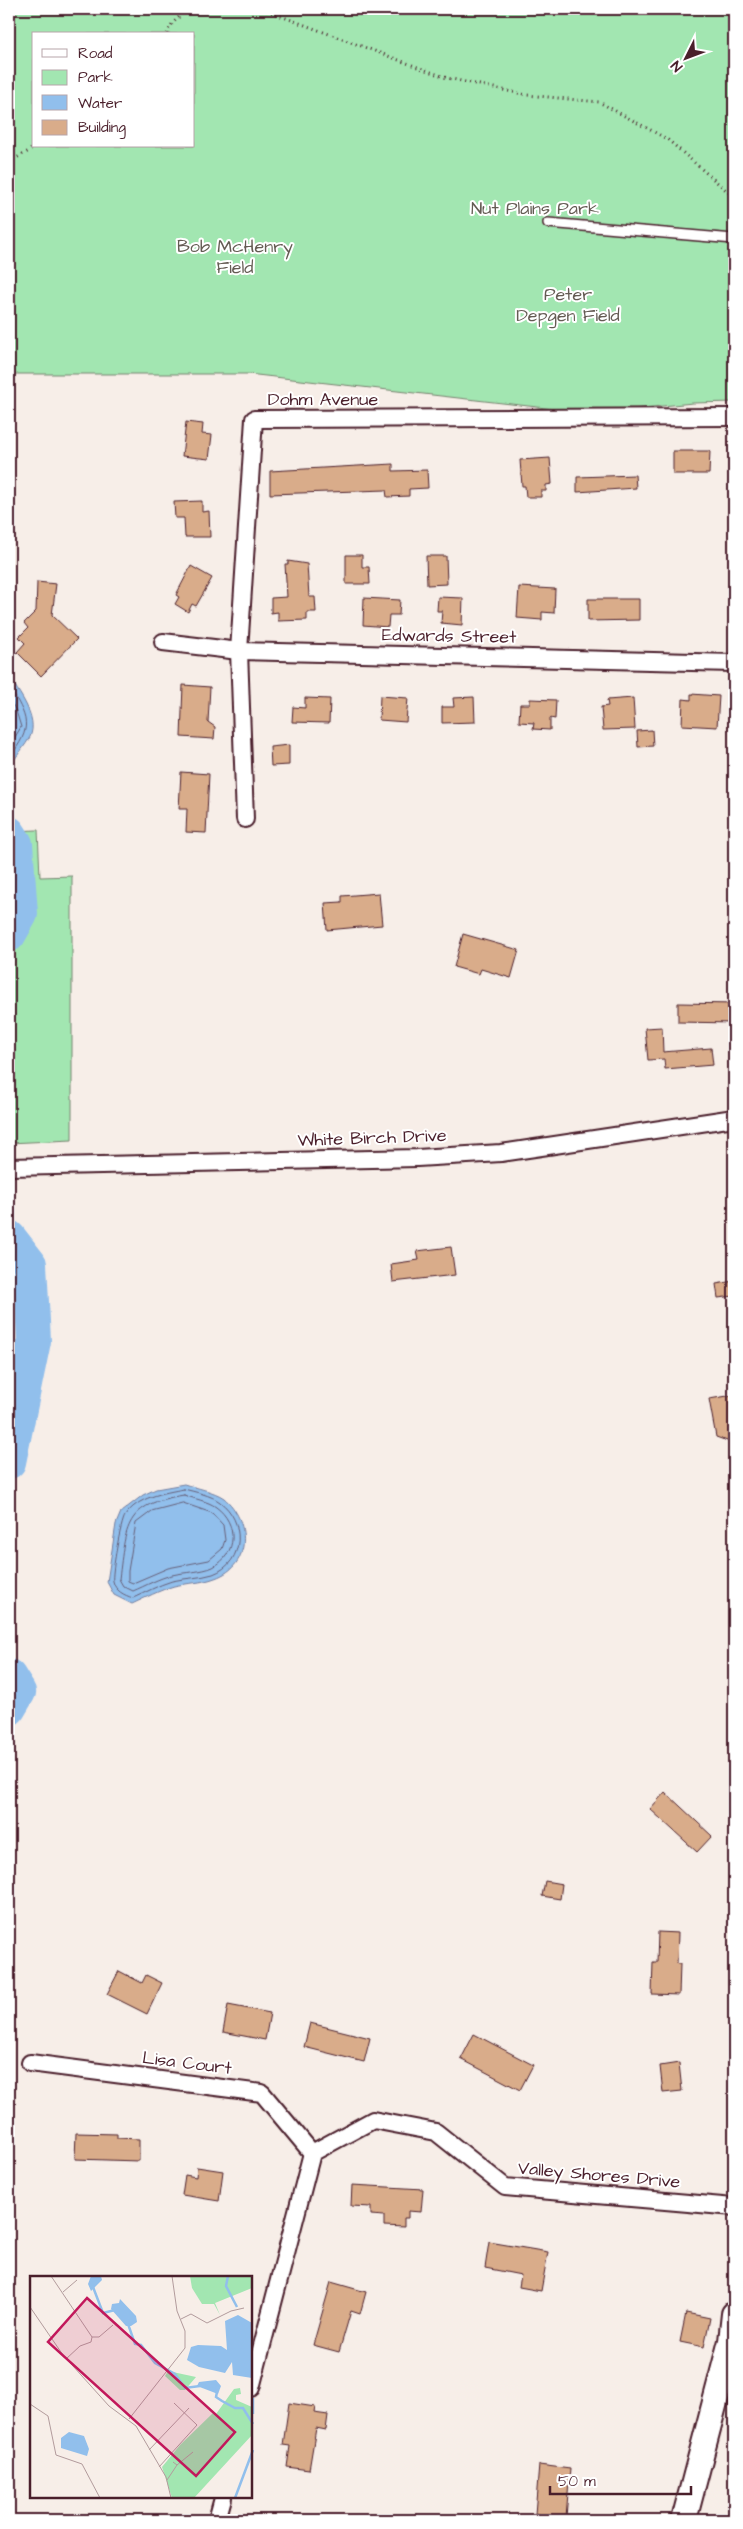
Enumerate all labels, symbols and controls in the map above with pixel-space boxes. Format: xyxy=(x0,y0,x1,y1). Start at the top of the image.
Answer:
legend xyxy=(32,32,195,148)
north arrow xyxy=(660,32,710,82)
text: Road xyxy=(78,43,113,64)
text: N xyxy=(667,56,687,76)
text: Park xyxy=(78,67,113,88)
text: Water xyxy=(78,93,122,114)
text: Building xyxy=(78,117,126,139)
park label: Nut Plains Park xyxy=(471,196,599,221)
park label: Bob McHenry Field xyxy=(177,234,293,280)
park label: Peter Depgen Field xyxy=(516,282,620,329)
street label: Dohm Avenue xyxy=(268,387,378,412)
street label: Edwards Street xyxy=(382,622,517,650)
street label: White Birch Drive xyxy=(297,1123,447,1153)
street label: Lisa Court xyxy=(141,2045,234,2081)
street label: Valley Shores Drive xyxy=(517,2155,681,2196)
inset map xyxy=(30,2276,252,2499)
scale bar xyxy=(550,2464,692,2496)
text: 50 m xyxy=(558,2471,596,2492)

